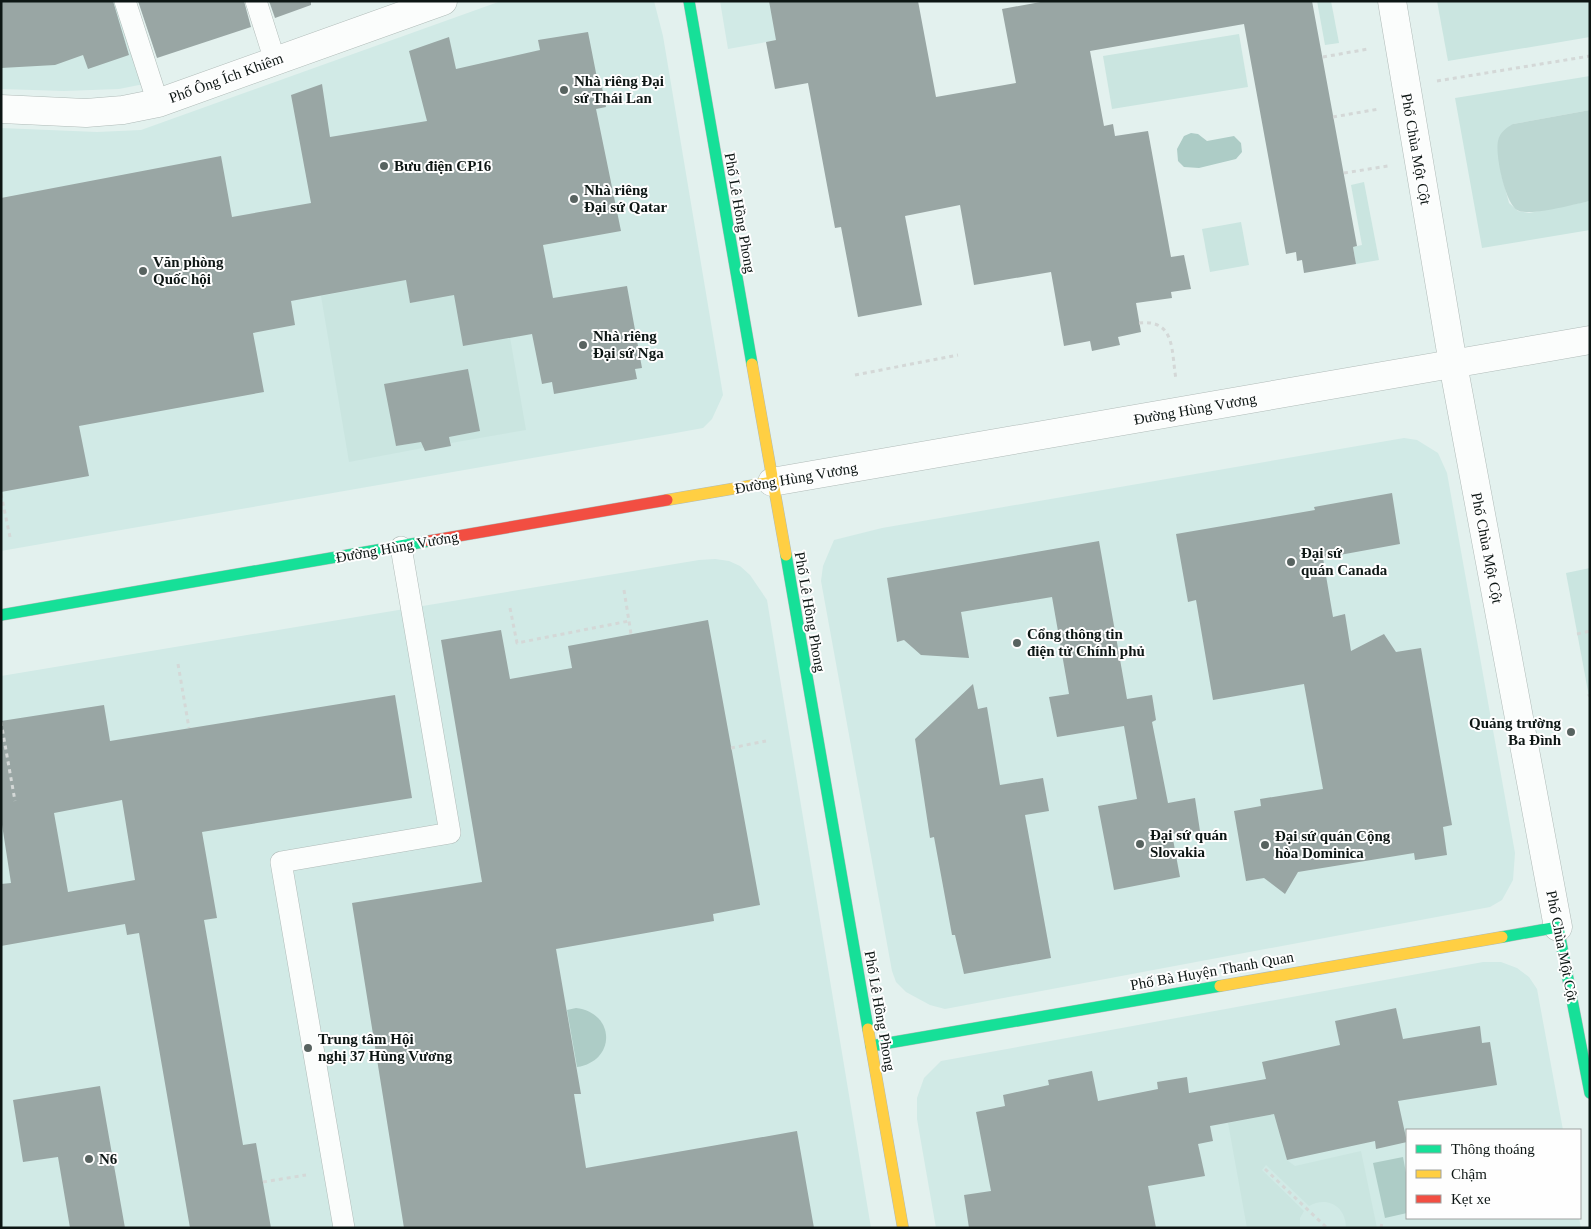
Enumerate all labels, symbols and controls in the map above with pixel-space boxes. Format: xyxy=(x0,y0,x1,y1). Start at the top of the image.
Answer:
street label: Phố Ông Ích Khiêm xyxy=(167,50,286,106)
place label: Nhà riêng Đại sứ Thái Lan xyxy=(574,73,664,106)
marker: Nhà riêng Đại sứ Thái Lan xyxy=(558,84,570,96)
street label: Phố Chùa Một Cột xyxy=(1398,92,1434,207)
street label: Phố Lê Hồng Phong xyxy=(722,151,759,275)
place label: Bưu điện CP16 xyxy=(394,158,492,174)
marker: Bưu điện CP16 xyxy=(378,160,390,172)
place label: Nhà riêng Đại sứ Qatar xyxy=(584,182,668,215)
marker: Nhà riêng Đại sứ Qatar xyxy=(568,193,580,205)
place label: Văn phòng Quốc hội xyxy=(153,254,224,287)
marker: Văn phòng Quốc hội xyxy=(137,265,149,277)
place label: Nhà riêng Đại sứ Nga xyxy=(593,328,664,361)
marker: Nhà riêng Đại sứ Nga xyxy=(577,339,589,351)
street label: Đường Hùng Vương xyxy=(1132,390,1258,428)
street label: Đường Hùng Vương xyxy=(733,459,859,497)
street label: Phố Chùa Một Cột xyxy=(1468,491,1506,606)
street label: Đường Hùng Vương xyxy=(334,528,460,566)
place label: Đại sứ quán Canada xyxy=(1301,545,1388,578)
street label: Phố Lê Hồng Phong xyxy=(792,550,829,674)
marker: Đại sứ quán Canada xyxy=(1285,556,1297,568)
place label: Cổng thông tin điện tử Chính phủ xyxy=(1027,626,1145,659)
marker: Cổng thông tin điện tử Chính phủ xyxy=(1011,637,1023,649)
place label: Quảng trường Ba Đình xyxy=(1469,715,1562,748)
marker: Quảng trường Ba Đình xyxy=(1565,726,1577,738)
place label: Đại sứ quán Slovakia xyxy=(1150,827,1228,860)
place label: Đại sứ quán Cộng hòa Dominica xyxy=(1275,828,1391,861)
marker: Đại sứ quán Slovakia xyxy=(1134,838,1146,850)
marker: Đại sứ quán Cộng hòa Dominica xyxy=(1259,839,1271,851)
street label: Phố Chùa Một Cột xyxy=(1543,889,1581,1004)
street label: Phố Lê Hồng Phong xyxy=(862,949,899,1073)
street label: Phố Bà Huyện Thanh Quan xyxy=(1129,949,1295,993)
place label: Trung tâm Hội nghị 37 Hùng Vương xyxy=(318,1031,453,1064)
marker: Trung tâm Hội nghị 37 Hùng Vương xyxy=(302,1042,314,1054)
legend xyxy=(1406,1129,1581,1219)
text: Thông thoáng xyxy=(1451,1141,1535,1157)
place label: N6 xyxy=(99,1151,118,1167)
marker: N6 xyxy=(83,1153,95,1165)
text: Chậm xyxy=(1451,1166,1487,1182)
text: Kẹt xe xyxy=(1451,1191,1491,1207)

